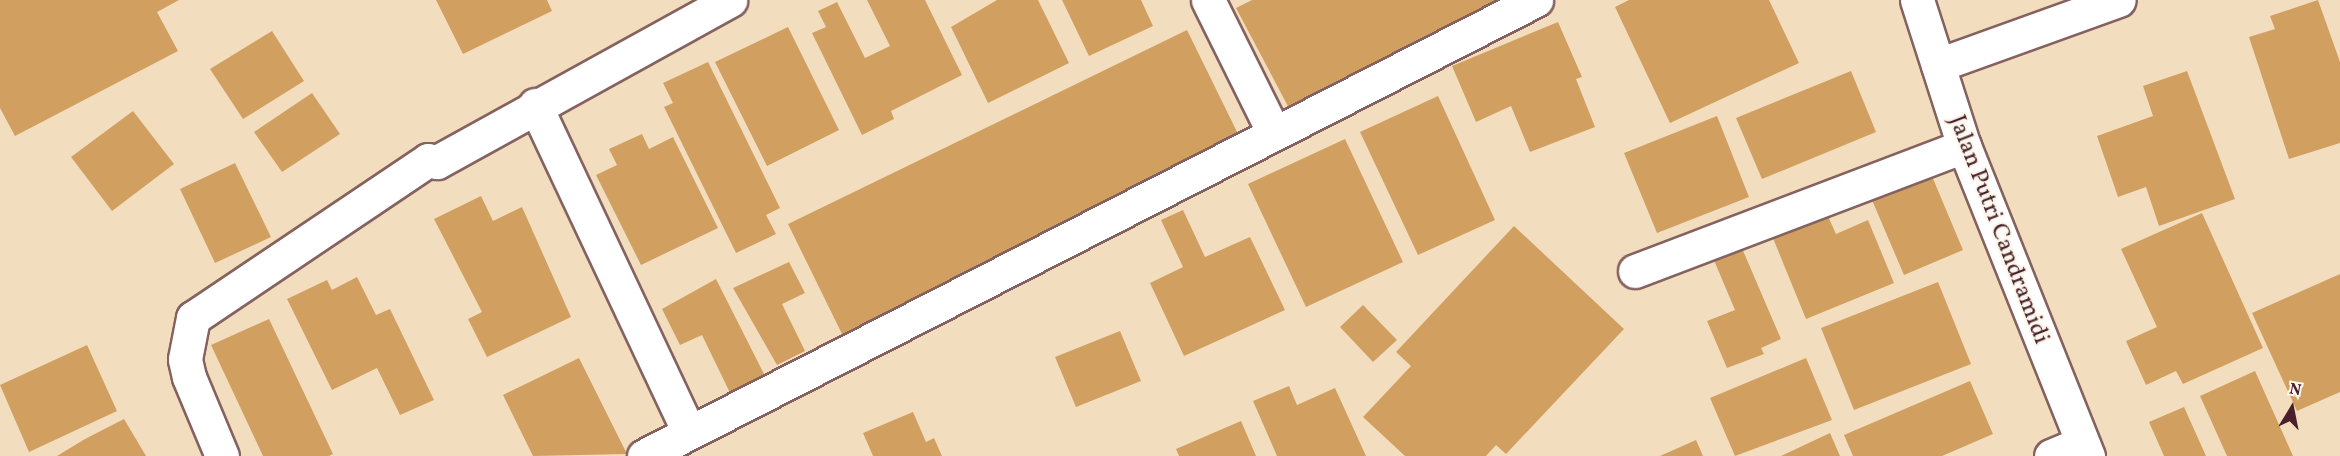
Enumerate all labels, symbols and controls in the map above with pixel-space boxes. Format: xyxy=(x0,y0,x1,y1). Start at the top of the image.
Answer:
street label: Jalan Putri Candramidi xyxy=(1941,111,2055,349)
north arrow xyxy=(2262,378,2322,438)
text: N xyxy=(2287,378,2303,402)

